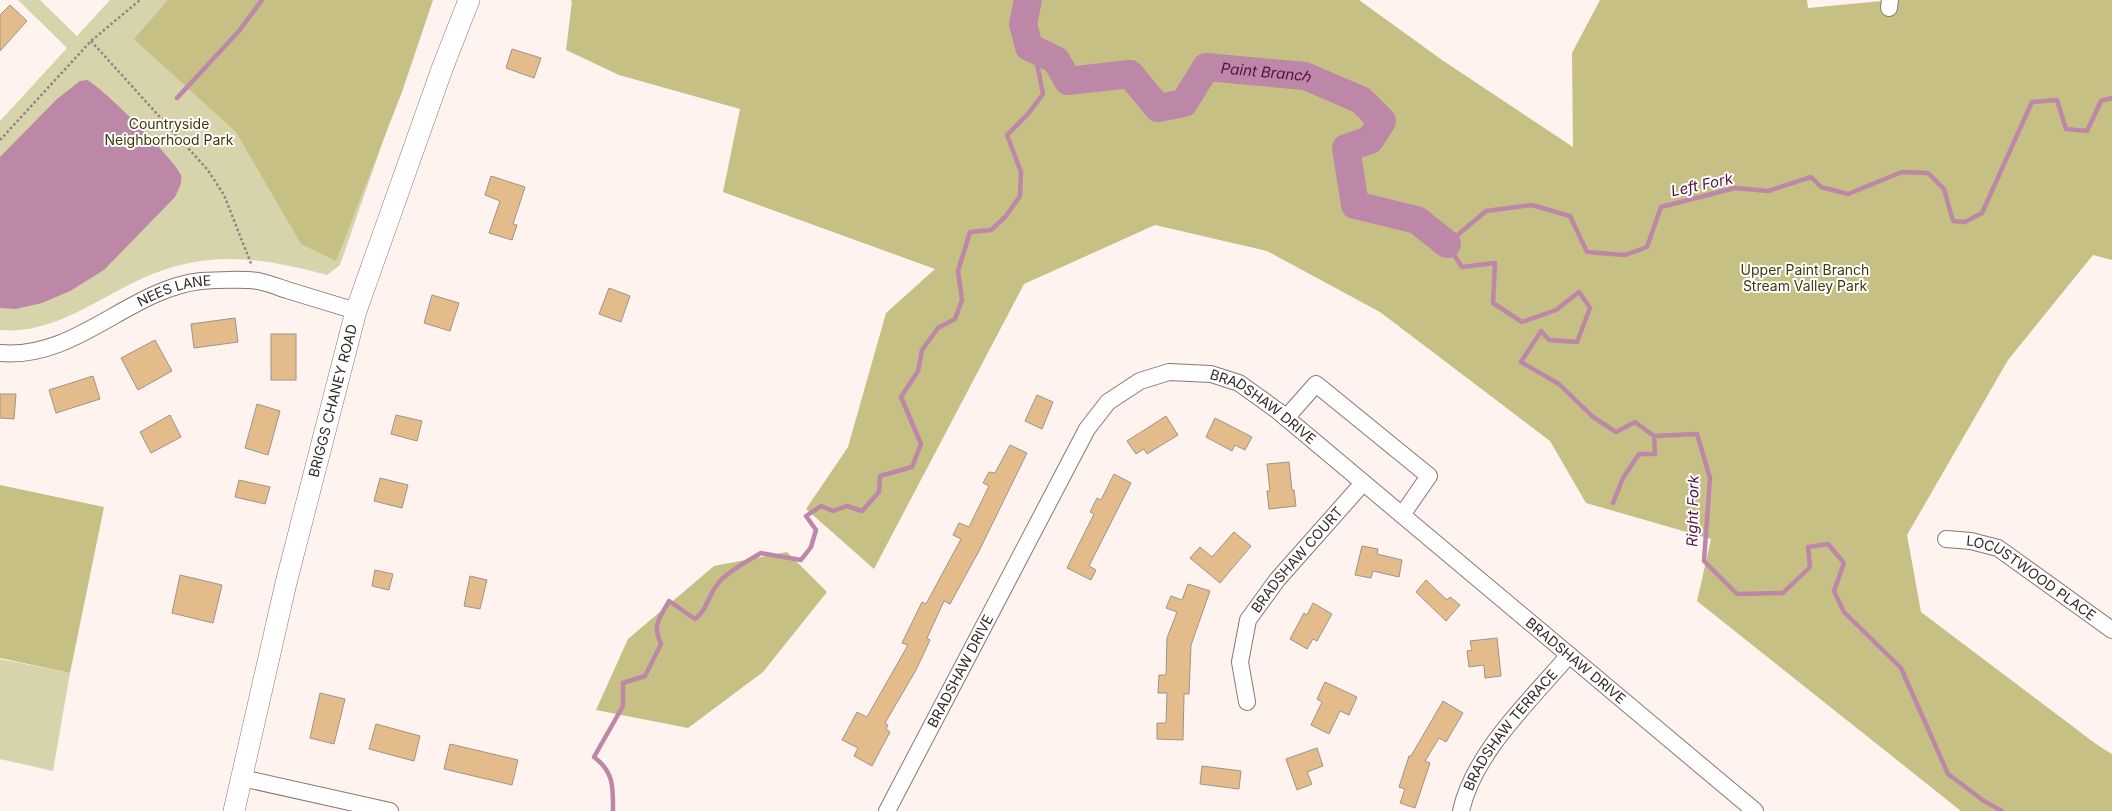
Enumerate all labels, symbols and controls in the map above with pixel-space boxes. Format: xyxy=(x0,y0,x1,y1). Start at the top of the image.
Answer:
water label: Paint Branch xyxy=(1220,58,1315,87)
park label: Countryside Neighborhood Park xyxy=(105,115,234,148)
water label: Left Fork xyxy=(1669,169,1735,200)
park label: Upper Paint Branch Stream Valley Park xyxy=(1741,261,1869,294)
street label: NEES LANE xyxy=(134,271,211,310)
street label: BRIGGS CHANEY ROAD xyxy=(305,322,360,479)
street label: BRADSHAW DRIVE xyxy=(1208,365,1320,447)
water label: Right Fork xyxy=(1682,474,1703,547)
street label: BRADSHAW COURT xyxy=(1247,503,1346,616)
street label: LOCUSTWOOD PLACE xyxy=(1966,532,2099,624)
street label: BRADSHAW DRIVE xyxy=(923,612,996,730)
street label: BRADSHAW DRIVE xyxy=(1523,614,1629,707)
street label: BRADSHAW TERRACE xyxy=(1459,666,1560,793)

